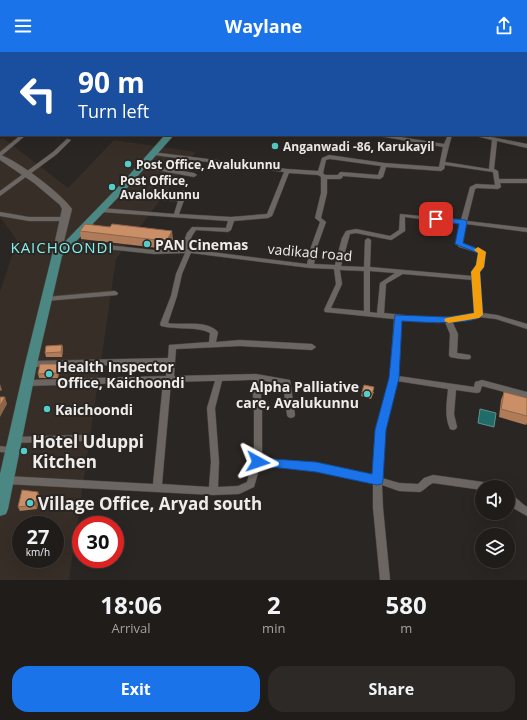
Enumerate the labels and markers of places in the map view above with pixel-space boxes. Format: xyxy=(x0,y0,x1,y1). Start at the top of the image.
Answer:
place label: Anganwadi -86, Karukayil xyxy=(283,138,435,155)
marker: Anganwadi -86, Karukayil xyxy=(270,141,280,151)
place label: Post Office, Avalukunnu xyxy=(136,156,280,173)
marker: Post Office, Avalukunnu xyxy=(123,159,133,169)
place label: Post Office, Avalokkunnu xyxy=(120,172,200,203)
marker: Post Office, Avalokkunnu xyxy=(107,182,117,192)
pin xyxy=(419,202,453,236)
place label: PAN Cinemas xyxy=(155,235,248,254)
marker: PAN Cinemas xyxy=(142,239,152,249)
place label: Health Inspector Office, Kaichoondi xyxy=(57,357,184,392)
marker: Health Inspector Office, Kaichoondi xyxy=(44,369,54,379)
place label: Alpha Palliative care, Avalukunnu xyxy=(236,377,359,412)
marker: Alpha Palliative care, Avalukunnu xyxy=(362,389,372,399)
place label: Kaichoondi xyxy=(55,400,133,419)
marker: Kaichoondi xyxy=(42,404,52,414)
place label: Hotel Uduppi Kitchen xyxy=(32,430,144,473)
marker: Hotel Uduppi Kitchen xyxy=(19,446,29,456)
place label: Village Office, Aryad south xyxy=(38,492,262,515)
marker: Village Office, Aryad south xyxy=(25,498,35,508)

